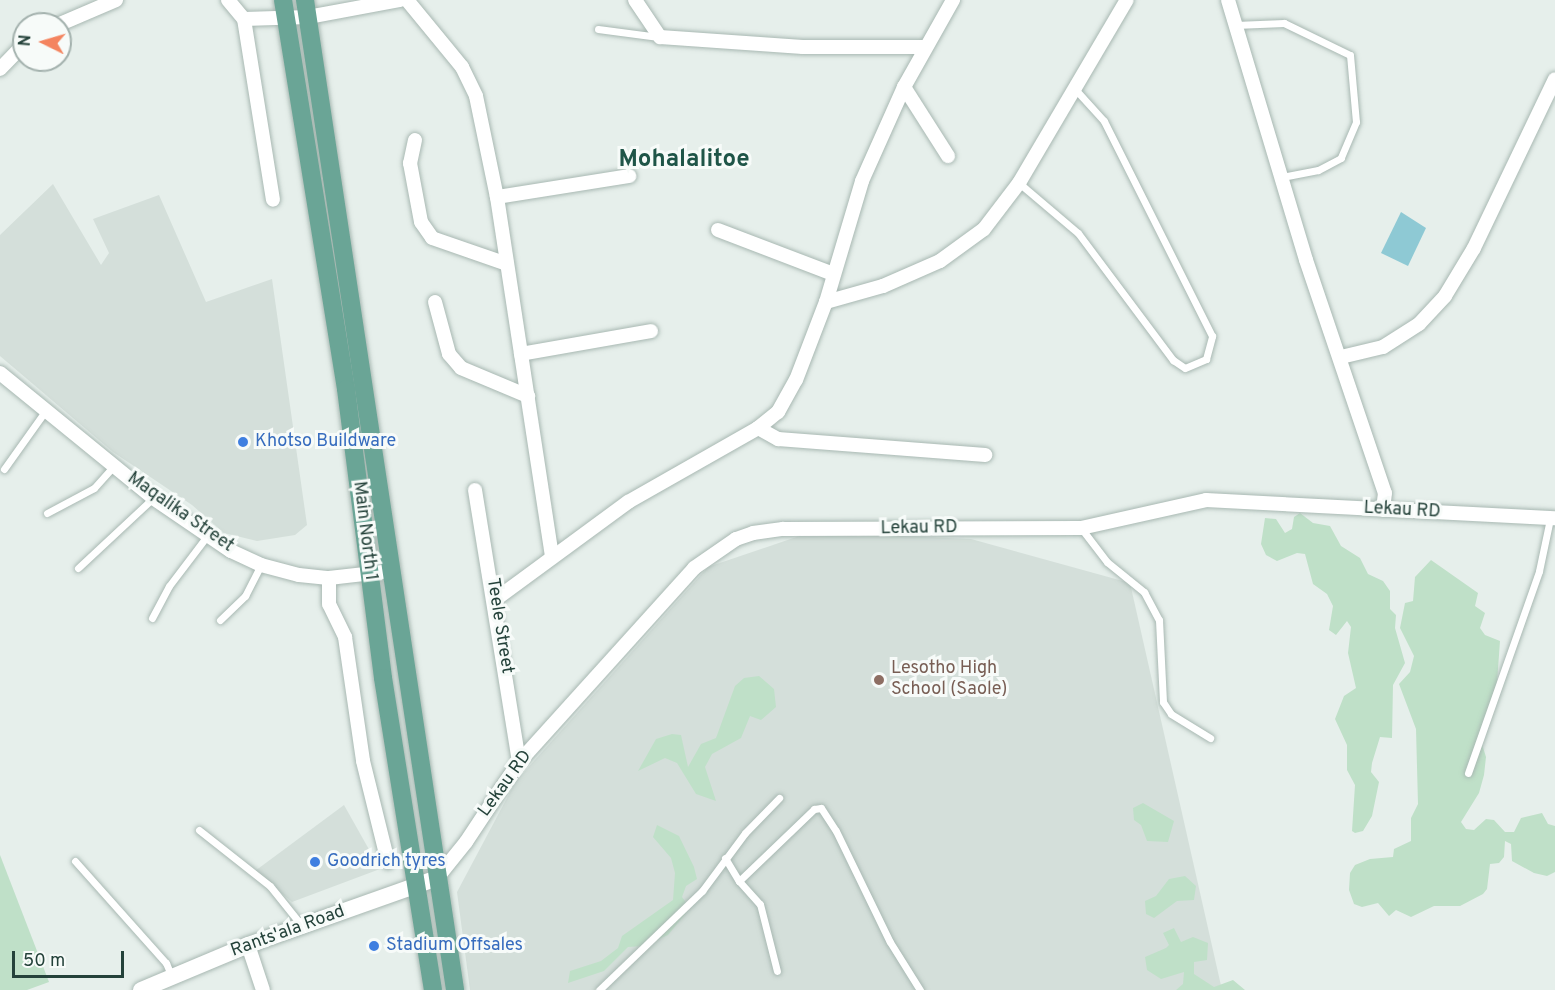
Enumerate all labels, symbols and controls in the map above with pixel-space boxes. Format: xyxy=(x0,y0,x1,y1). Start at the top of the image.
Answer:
north arrow xyxy=(12,12,72,72)
text: N xyxy=(16,34,37,47)
district label: Mohalalitoe xyxy=(618,147,750,175)
place label: Khotso Buildware xyxy=(255,431,396,453)
marker: Khotso Buildware xyxy=(236,435,250,449)
street label: Maqalika Street xyxy=(123,468,237,558)
street label: Main North 1 xyxy=(347,480,381,582)
street label: Lekau RD xyxy=(1363,498,1441,524)
street label: Lekau RD xyxy=(880,518,958,540)
street label: Teele Street xyxy=(481,577,517,675)
place label: Lesotho High School (Saole) xyxy=(891,659,1007,702)
marker: Lesotho High School (Saole) xyxy=(872,673,886,687)
street label: Lekau RD xyxy=(475,747,537,821)
place label: Goodrich tyres xyxy=(327,851,446,873)
marker: Goodrich tyres xyxy=(308,855,322,869)
street label: Rants'ala Road xyxy=(228,901,348,963)
place label: Stadium Offsales xyxy=(386,935,523,957)
scale bar xyxy=(15,939,128,977)
marker: Stadium Offsales xyxy=(367,939,381,953)
text: 50 m xyxy=(23,950,65,973)

